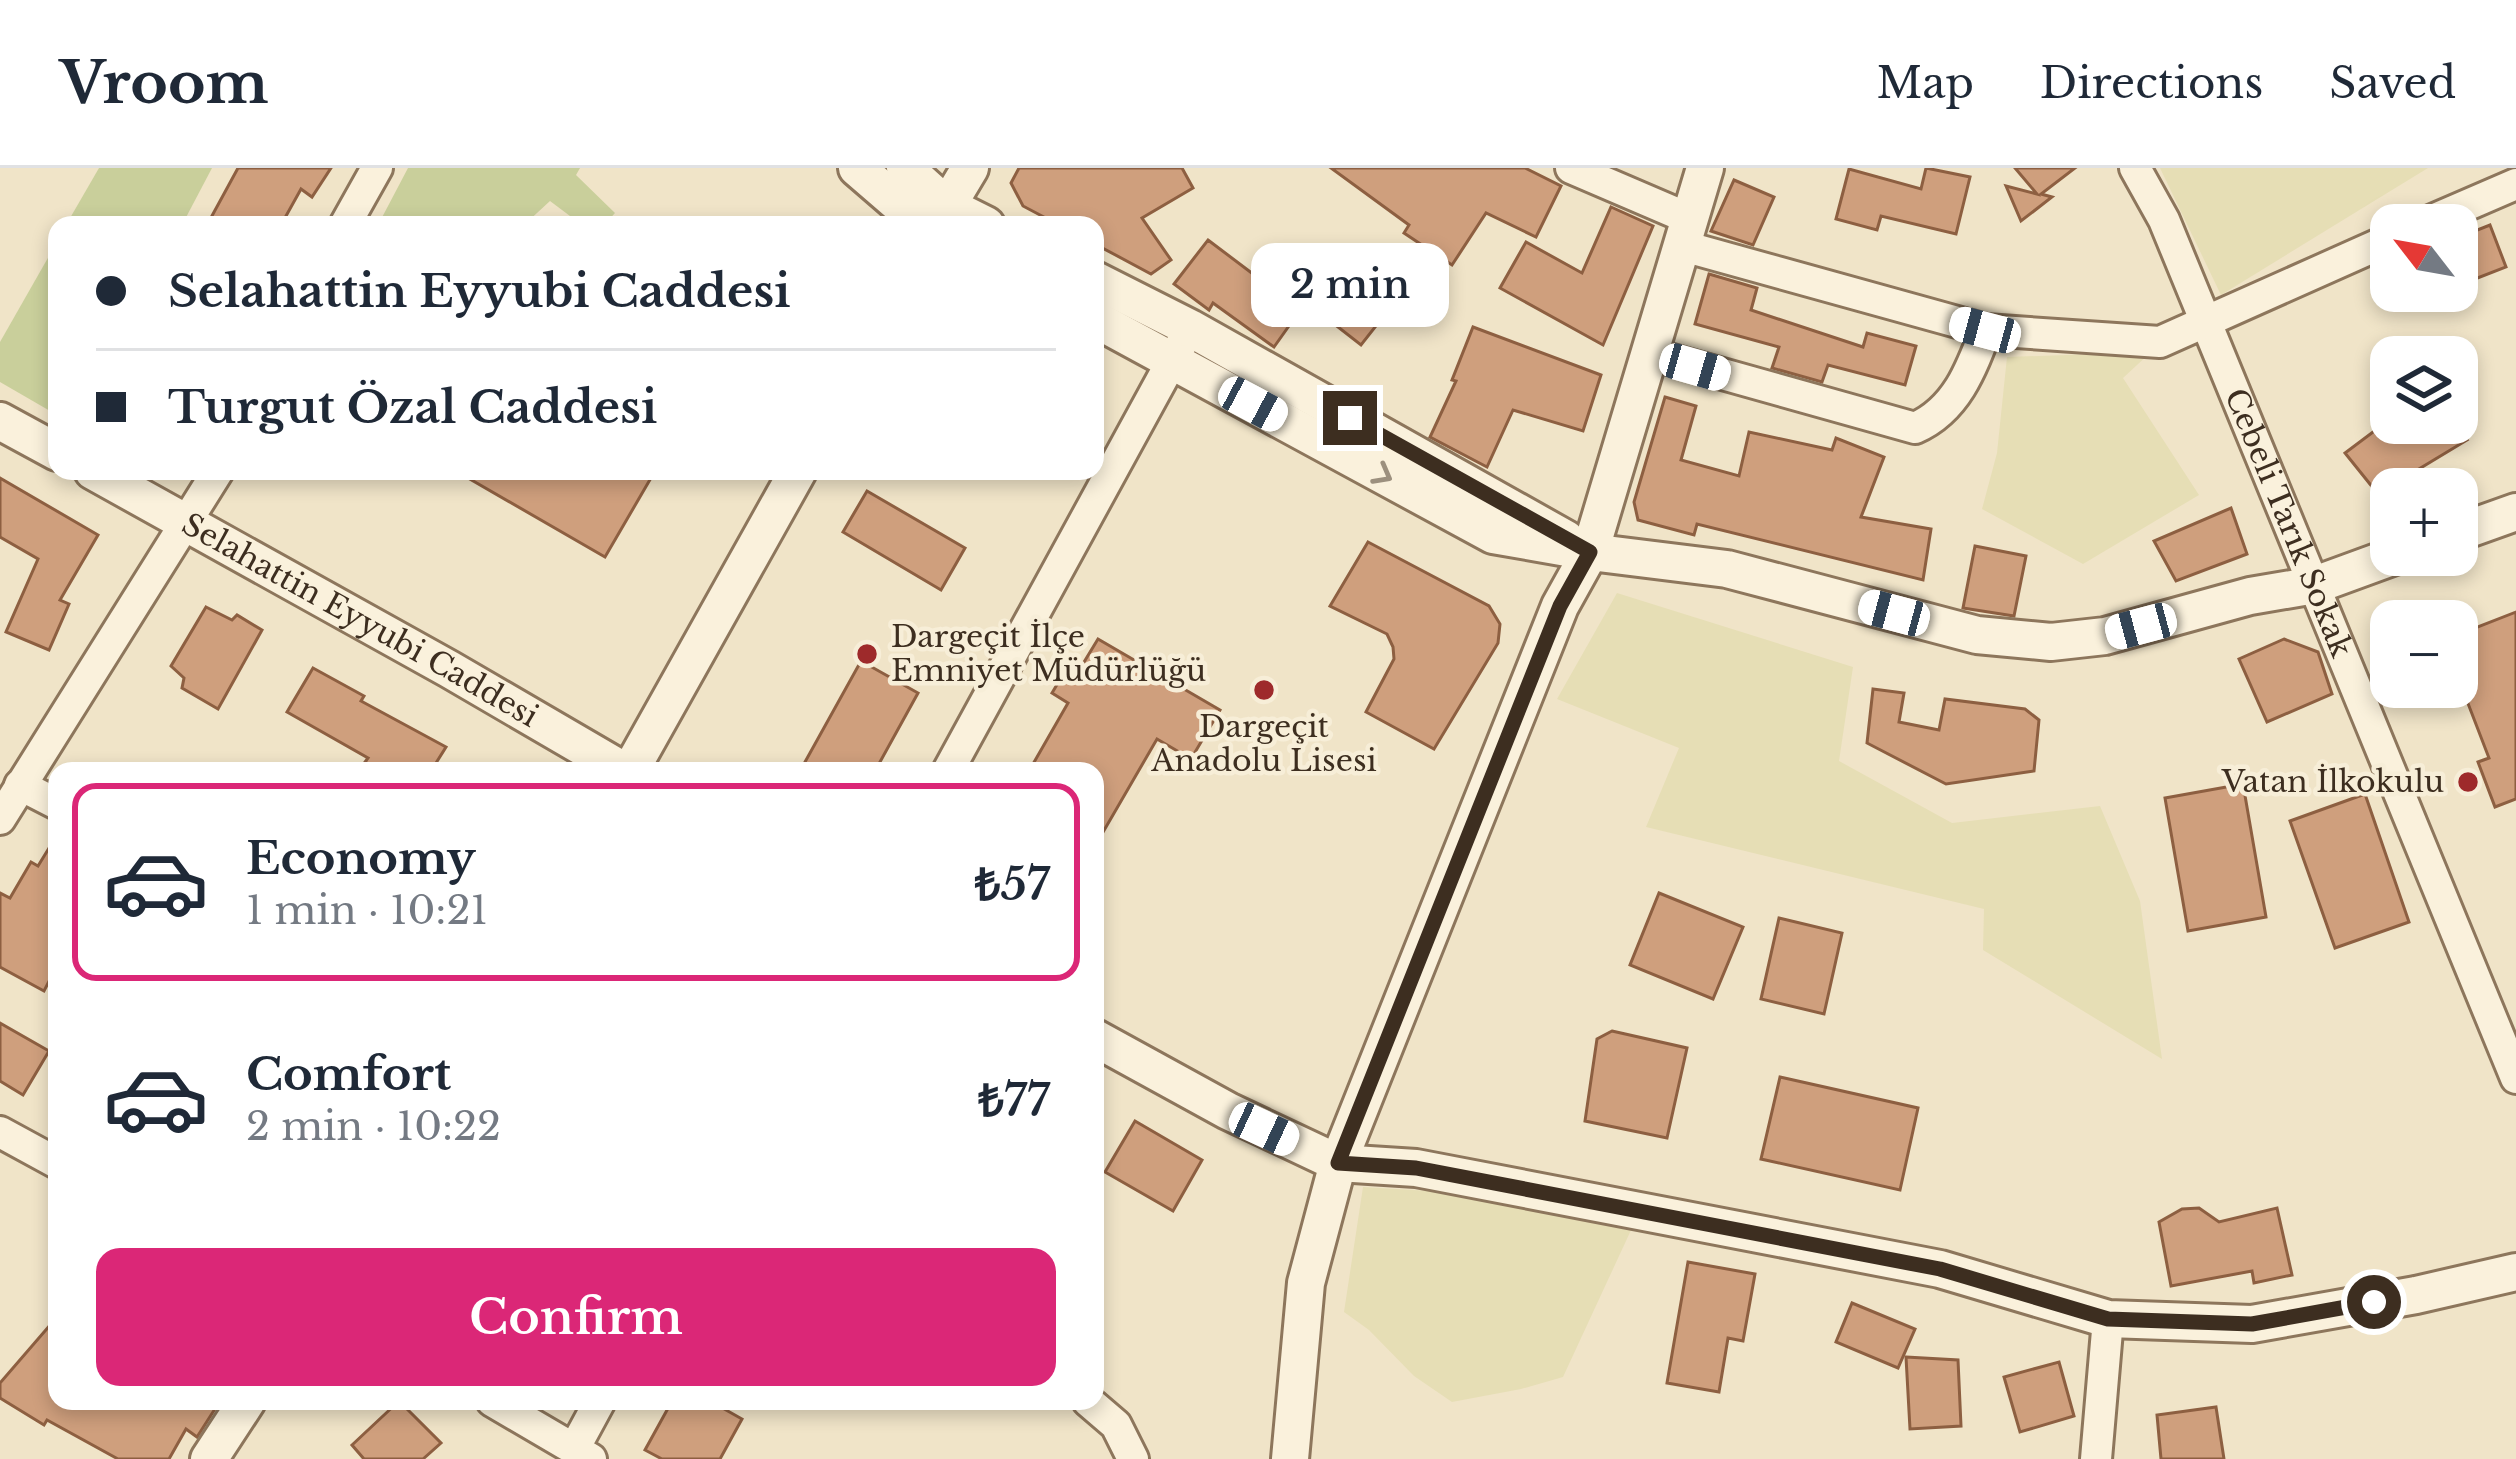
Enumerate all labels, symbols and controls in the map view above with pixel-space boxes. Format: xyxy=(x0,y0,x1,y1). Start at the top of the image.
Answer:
text: Vroom xyxy=(60,48,269,118)
text: Map xyxy=(1877,57,1974,109)
text: Directions xyxy=(2040,57,2263,109)
text: Saved xyxy=(2329,57,2456,109)
north arrow xyxy=(2370,204,2478,312)
map controls xyxy=(2370,204,2478,708)
callout: 2 min xyxy=(1251,244,1449,328)
text: 2 min xyxy=(1290,260,1410,309)
text: Selahattin Eyyubi Caddesi xyxy=(168,263,790,319)
car xyxy=(1946,303,2024,357)
button: layers xyxy=(2370,336,2478,444)
car xyxy=(1655,340,1735,394)
car xyxy=(1213,371,1293,437)
text: Turgut Özal Caddesi xyxy=(168,379,657,435)
street label: Cebeli Tarık Sokak xyxy=(2217,383,2361,663)
route end xyxy=(1323,391,1377,445)
one-way arrow xyxy=(1370,461,1391,484)
button: + xyxy=(2370,468,2478,576)
street label: Selahattin Eyyubi Caddesi xyxy=(176,505,545,735)
car xyxy=(1855,586,1933,640)
car xyxy=(2102,599,2180,653)
button: − xyxy=(2370,600,2478,708)
place label: Dargeçit İlçe Emniyet Müdürlüğü xyxy=(891,618,1206,689)
marker: Dargeçit İlçe Emniyet Müdürlüğü xyxy=(854,641,880,667)
marker: Dargeçit Anadolu Lisesi xyxy=(1251,677,1277,703)
place label: Dargeçit Anadolu Lisesi xyxy=(1150,708,1377,779)
place label: Vatan İlkokulu xyxy=(2221,763,2444,800)
marker: Vatan İlkokulu xyxy=(2455,769,2481,795)
icon: car xyxy=(102,828,210,936)
text: Economy xyxy=(246,830,476,886)
text: ₺57 xyxy=(975,856,1050,912)
text: 1 min · 10:21 xyxy=(246,886,488,935)
icon: car xyxy=(102,1044,210,1152)
text: Comfort xyxy=(246,1046,451,1102)
text: ₺77 xyxy=(978,1072,1050,1128)
car xyxy=(1224,1097,1304,1161)
text: 2 min · 10:22 xyxy=(246,1102,501,1151)
button: Confirm xyxy=(96,1248,1056,1386)
route start xyxy=(2347,1275,2401,1329)

